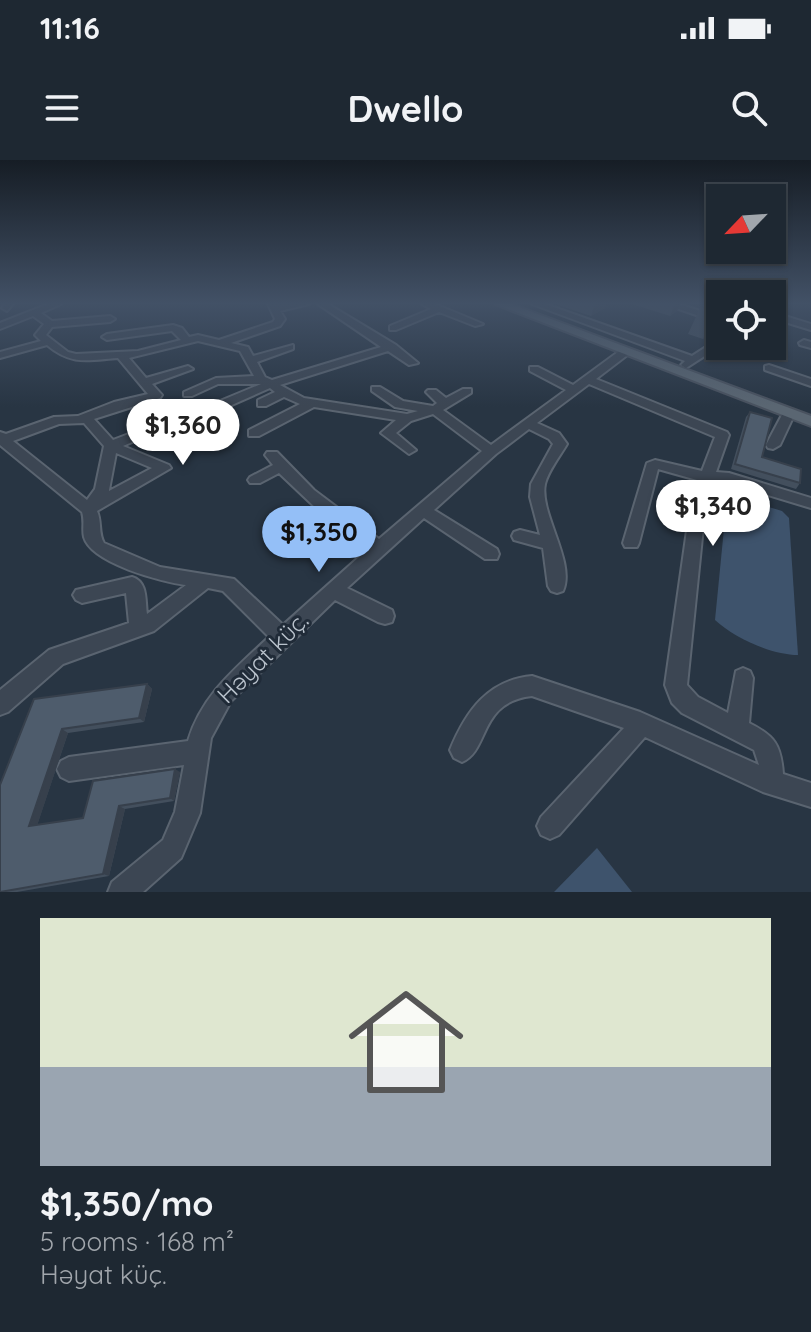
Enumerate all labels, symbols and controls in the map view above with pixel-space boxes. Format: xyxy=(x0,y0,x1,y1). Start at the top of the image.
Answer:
text: 11:16 xyxy=(40,9,100,47)
icon: menu xyxy=(40,86,84,130)
text: Dwello xyxy=(347,86,464,131)
icon: search xyxy=(727,86,771,130)
north arrow xyxy=(706,184,786,264)
map controls xyxy=(706,184,786,360)
button: locate xyxy=(706,280,786,360)
pin: $1,360 xyxy=(118,399,248,467)
text: $1,360 xyxy=(144,408,222,441)
pin: $1,340 xyxy=(648,480,778,548)
text: $1,340 xyxy=(674,489,752,522)
pin: $1,350 xyxy=(254,506,384,574)
text: $1,350 xyxy=(280,515,358,548)
street label: Həyat küç. xyxy=(210,605,314,709)
icon: home xyxy=(334,970,478,1114)
text: $1,350/mo xyxy=(40,1182,213,1225)
text: 5 rooms · 168 m² xyxy=(40,1225,234,1258)
text: Həyat küç. xyxy=(40,1258,167,1291)

